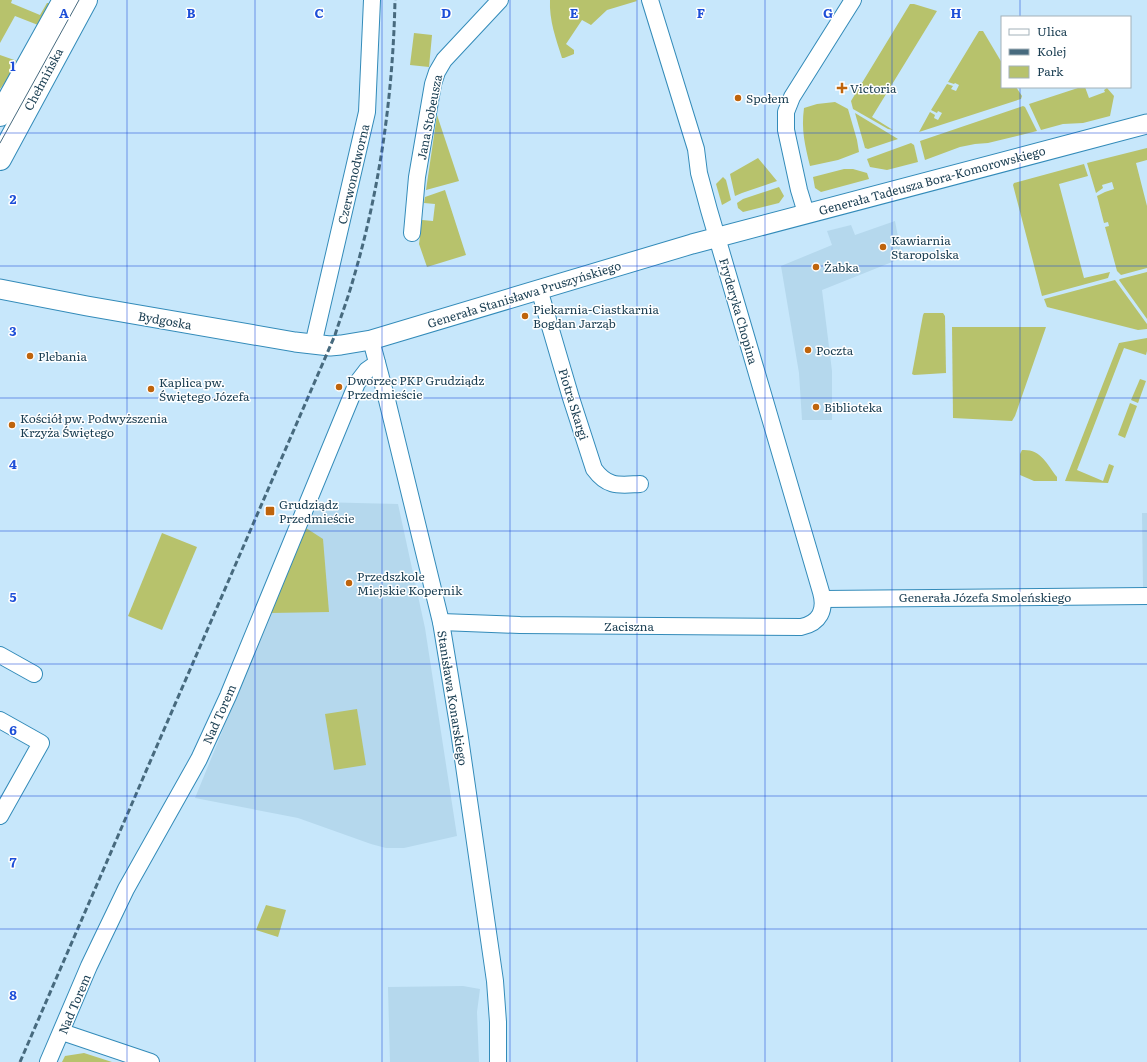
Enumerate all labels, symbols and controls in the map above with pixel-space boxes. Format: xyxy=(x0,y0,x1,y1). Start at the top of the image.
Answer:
text: A xyxy=(59,3,69,22)
text: B xyxy=(187,3,196,22)
text: C xyxy=(314,3,324,22)
text: D xyxy=(441,3,451,22)
text: E xyxy=(570,3,579,22)
text: F xyxy=(697,3,705,22)
text: G xyxy=(823,3,833,22)
text: H xyxy=(951,3,962,22)
legend xyxy=(1001,16,1131,88)
text: Ulica xyxy=(1037,22,1068,40)
text: Kolej xyxy=(1037,42,1067,60)
street label: Chełmińska xyxy=(19,44,67,114)
text: 1 xyxy=(10,56,16,75)
text: Park xyxy=(1037,62,1064,80)
street label: Jana Stobeusza xyxy=(412,72,446,161)
place label: Victoria xyxy=(850,79,897,97)
marker: Victoria xyxy=(837,83,847,93)
place label: Społem xyxy=(746,89,789,107)
marker: Społem xyxy=(733,93,743,103)
street label: Czerwonodworna xyxy=(333,122,373,226)
street label: Generała Tadeusza Bora-Komorowskiego xyxy=(817,141,1047,219)
text: 2 xyxy=(10,189,17,208)
place label: Kawiarnia Staropolska xyxy=(891,231,960,263)
marker: Kawiarnia Staropolska xyxy=(878,242,888,252)
street label: Generała Stanisława Pruszyńskiego xyxy=(425,256,623,332)
street label: Fryderyka Chopina xyxy=(715,256,763,367)
place label: Żabka xyxy=(824,258,859,276)
marker: Żabka xyxy=(811,262,821,272)
place label: Piekarnia-Ciastkarnia Bogdan Jarząb xyxy=(533,300,659,332)
street label: Bydgoska xyxy=(137,306,194,334)
marker: Piekarnia-Ciastkarnia Bogdan Jarząb xyxy=(520,311,530,321)
text: 3 xyxy=(9,321,17,340)
place label: Poczta xyxy=(816,341,854,359)
marker: Poczta xyxy=(803,345,813,355)
place label: Plebania xyxy=(38,347,88,365)
marker: Plebania xyxy=(25,351,35,361)
street label: Piotra Skargi xyxy=(555,366,593,442)
place label: Dworzec PKP Grudziądz Przedmieście xyxy=(347,371,484,403)
place label: Kaplica pw. Świętego Józefa xyxy=(159,373,250,405)
marker: Dworzec PKP Grudziądz Przedmieście xyxy=(334,382,344,392)
marker: Kaplica pw. Świętego Józefa xyxy=(146,384,156,394)
place label: Biblioteka xyxy=(824,398,883,416)
marker: Biblioteka xyxy=(811,402,821,412)
place label: Kościół pw. Podwyższenia Krzyża Świętego xyxy=(20,409,168,441)
marker: Kościół pw. Podwyższenia Krzyża Świętego xyxy=(7,420,17,430)
text: 4 xyxy=(9,454,17,473)
place label: Grudziądz Przedmieście xyxy=(279,495,355,527)
marker: Grudziądz Przedmieście xyxy=(264,505,276,517)
place label: Przedszkole Miejskie Kopernik xyxy=(357,567,463,599)
marker: Przedszkole Miejskie Kopernik xyxy=(344,578,354,588)
text: 5 xyxy=(9,587,17,606)
street label: Generała Józefa Smoleńskiego xyxy=(899,588,1071,606)
street label: Zaciszna xyxy=(604,617,654,635)
street label: Stanisława Konarskiego xyxy=(433,629,473,767)
street label: Nad Torem xyxy=(198,681,240,747)
text: 6 xyxy=(9,720,17,739)
text: 7 xyxy=(9,852,17,871)
street label: Nad Torem xyxy=(53,971,95,1037)
text: 8 xyxy=(9,985,17,1004)

